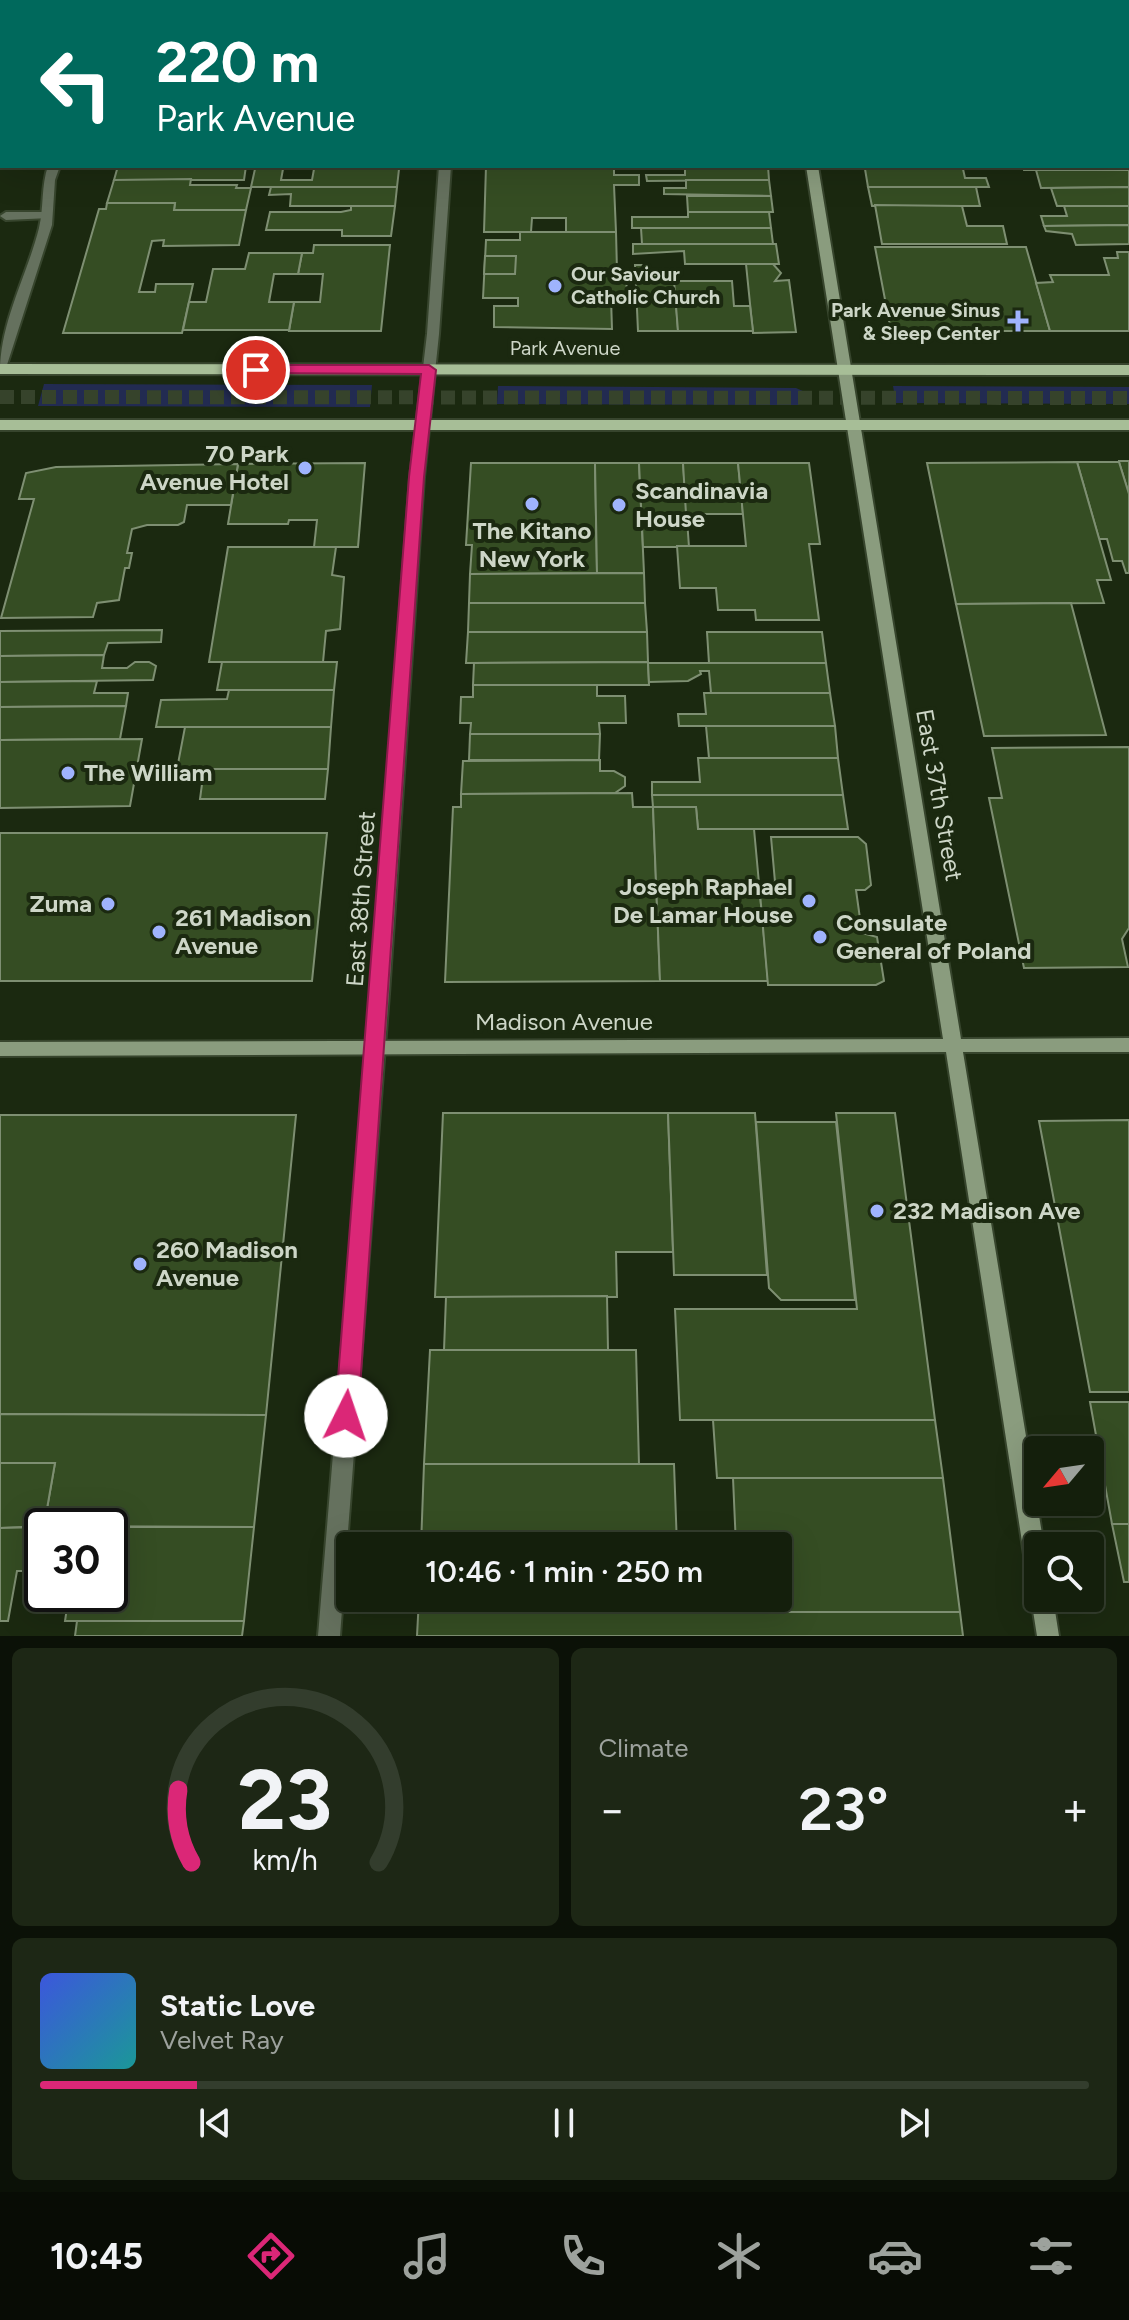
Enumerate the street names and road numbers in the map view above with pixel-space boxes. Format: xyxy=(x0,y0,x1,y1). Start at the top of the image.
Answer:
street label: Park Avenue xyxy=(510,336,620,360)
street label: East 37th Street xyxy=(910,707,969,883)
street label: East 38th Street xyxy=(340,810,381,988)
street label: Madison Avenue xyxy=(475,1007,653,1036)

